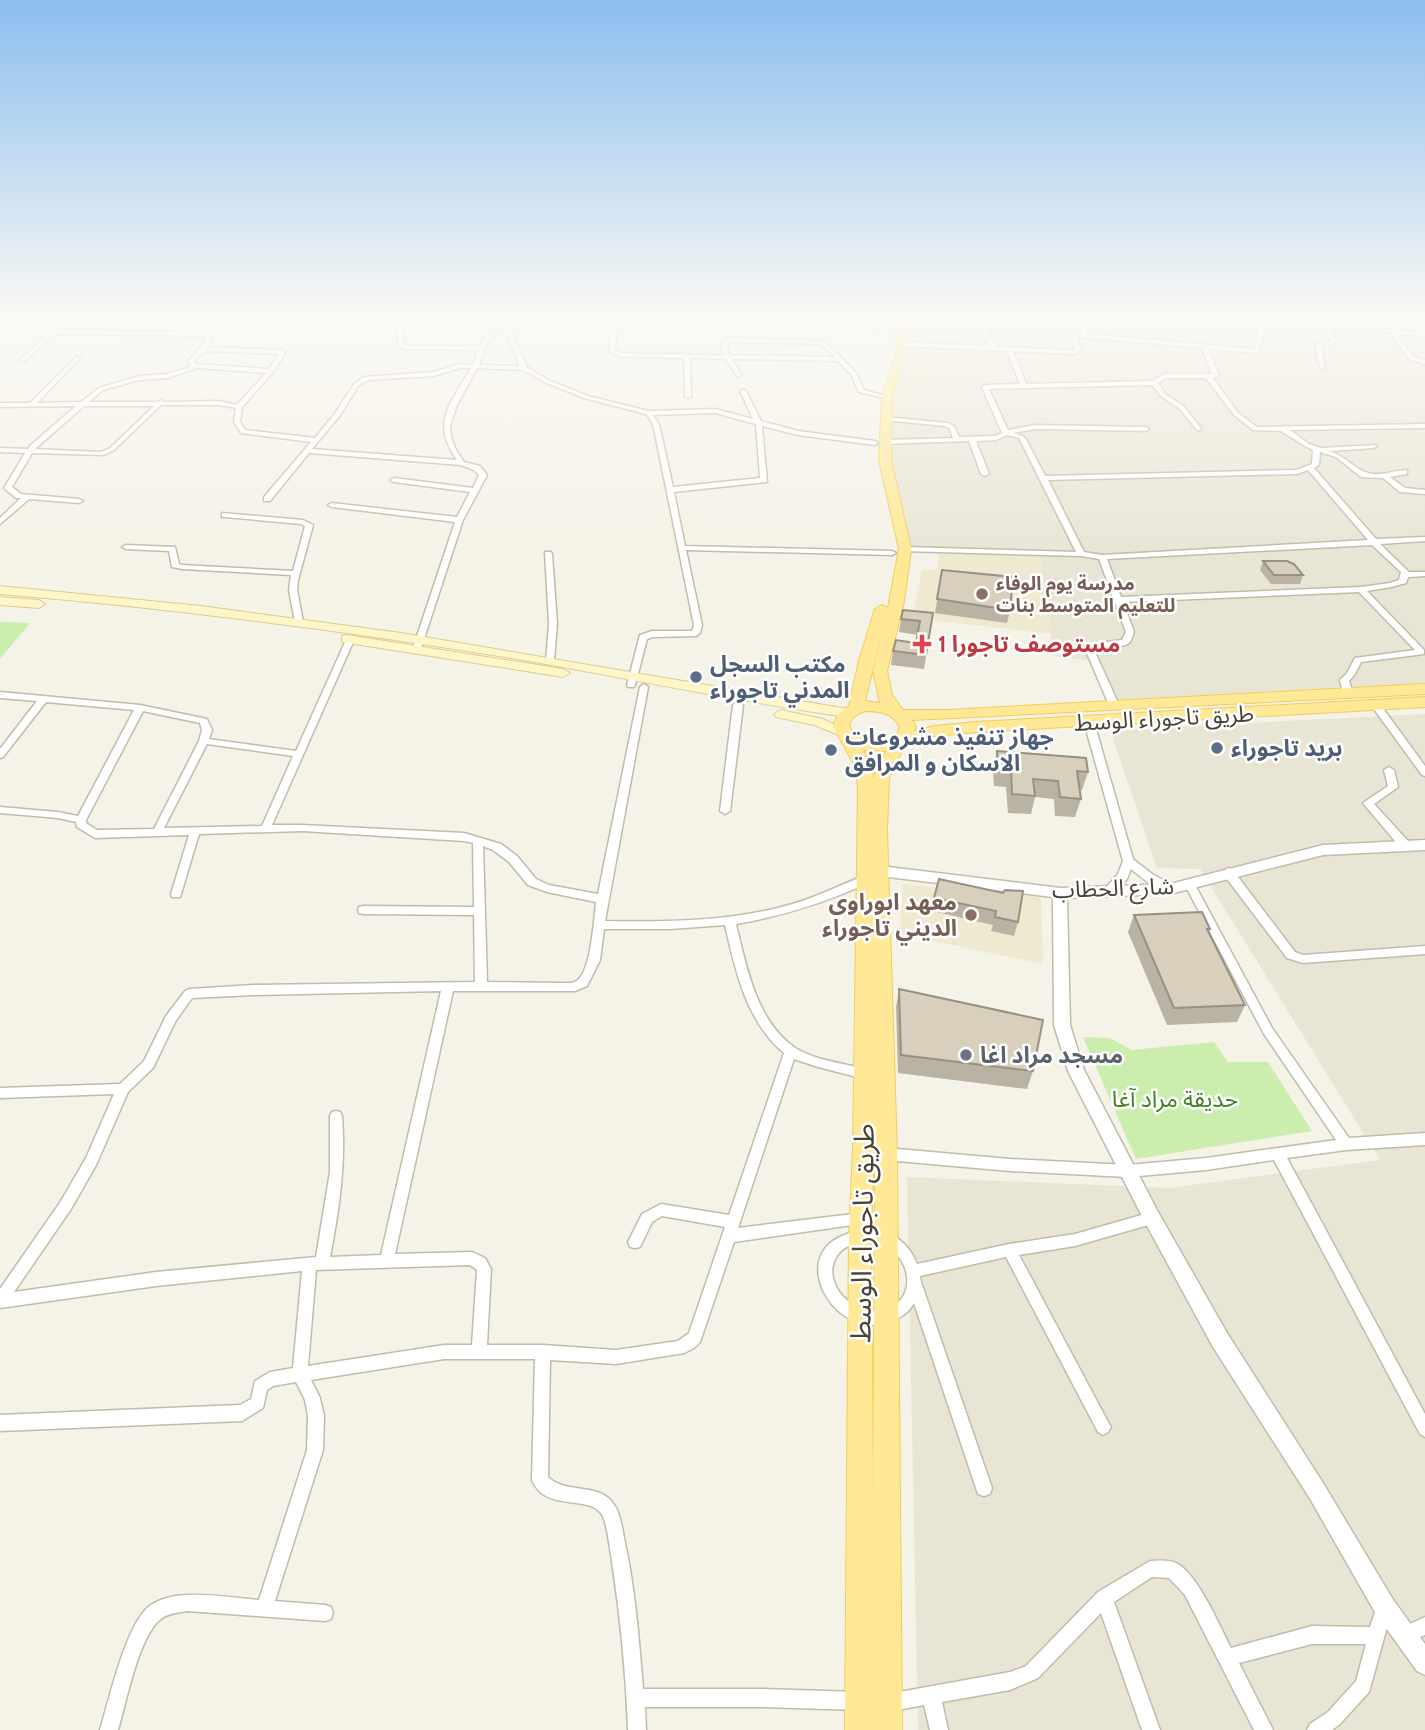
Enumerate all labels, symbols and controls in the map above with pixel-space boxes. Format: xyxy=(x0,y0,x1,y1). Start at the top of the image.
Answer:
place label: مدرسة يوم الوفاء للتعليم المتوسط بنات xyxy=(996,572,1176,620)
marker: مدرسة يوم الوفاء للتعليم المتوسط بنات xyxy=(974,586,990,602)
place label: مستوصف تاجورا 1 xyxy=(938,630,1120,658)
marker: مستوصف تاجورا 1 xyxy=(912,634,932,654)
place label: مكتب السجل المدني تاجوراء xyxy=(710,650,849,708)
marker: مكتب السجل المدني تاجوراء xyxy=(688,669,704,685)
street label: طريق تاجوراء الوسط xyxy=(1073,699,1255,737)
place label: جهاز تنفيذ مشروعات الاسكان و المرافق xyxy=(845,723,1054,778)
place label: بريد تاجوراء xyxy=(1231,734,1343,762)
marker: بريد تاجوراء xyxy=(1209,740,1225,756)
marker: جهاز تنفيذ مشروعات الاسكان و المرافق xyxy=(823,742,839,758)
street label: شارع الحطاب xyxy=(1052,872,1175,907)
place label: معهد ابوراوي الديني تاجوراء xyxy=(822,888,957,946)
marker: معهد ابوراوي الديني تاجوراء xyxy=(963,907,979,923)
place label: مسجد مراد اغا xyxy=(980,1041,1123,1069)
marker: مسجد مراد اغا xyxy=(958,1047,974,1063)
park label: حديقة مراد آغا xyxy=(1112,1085,1238,1113)
street label: طريق تاجوراء الوسط xyxy=(843,1123,882,1343)

